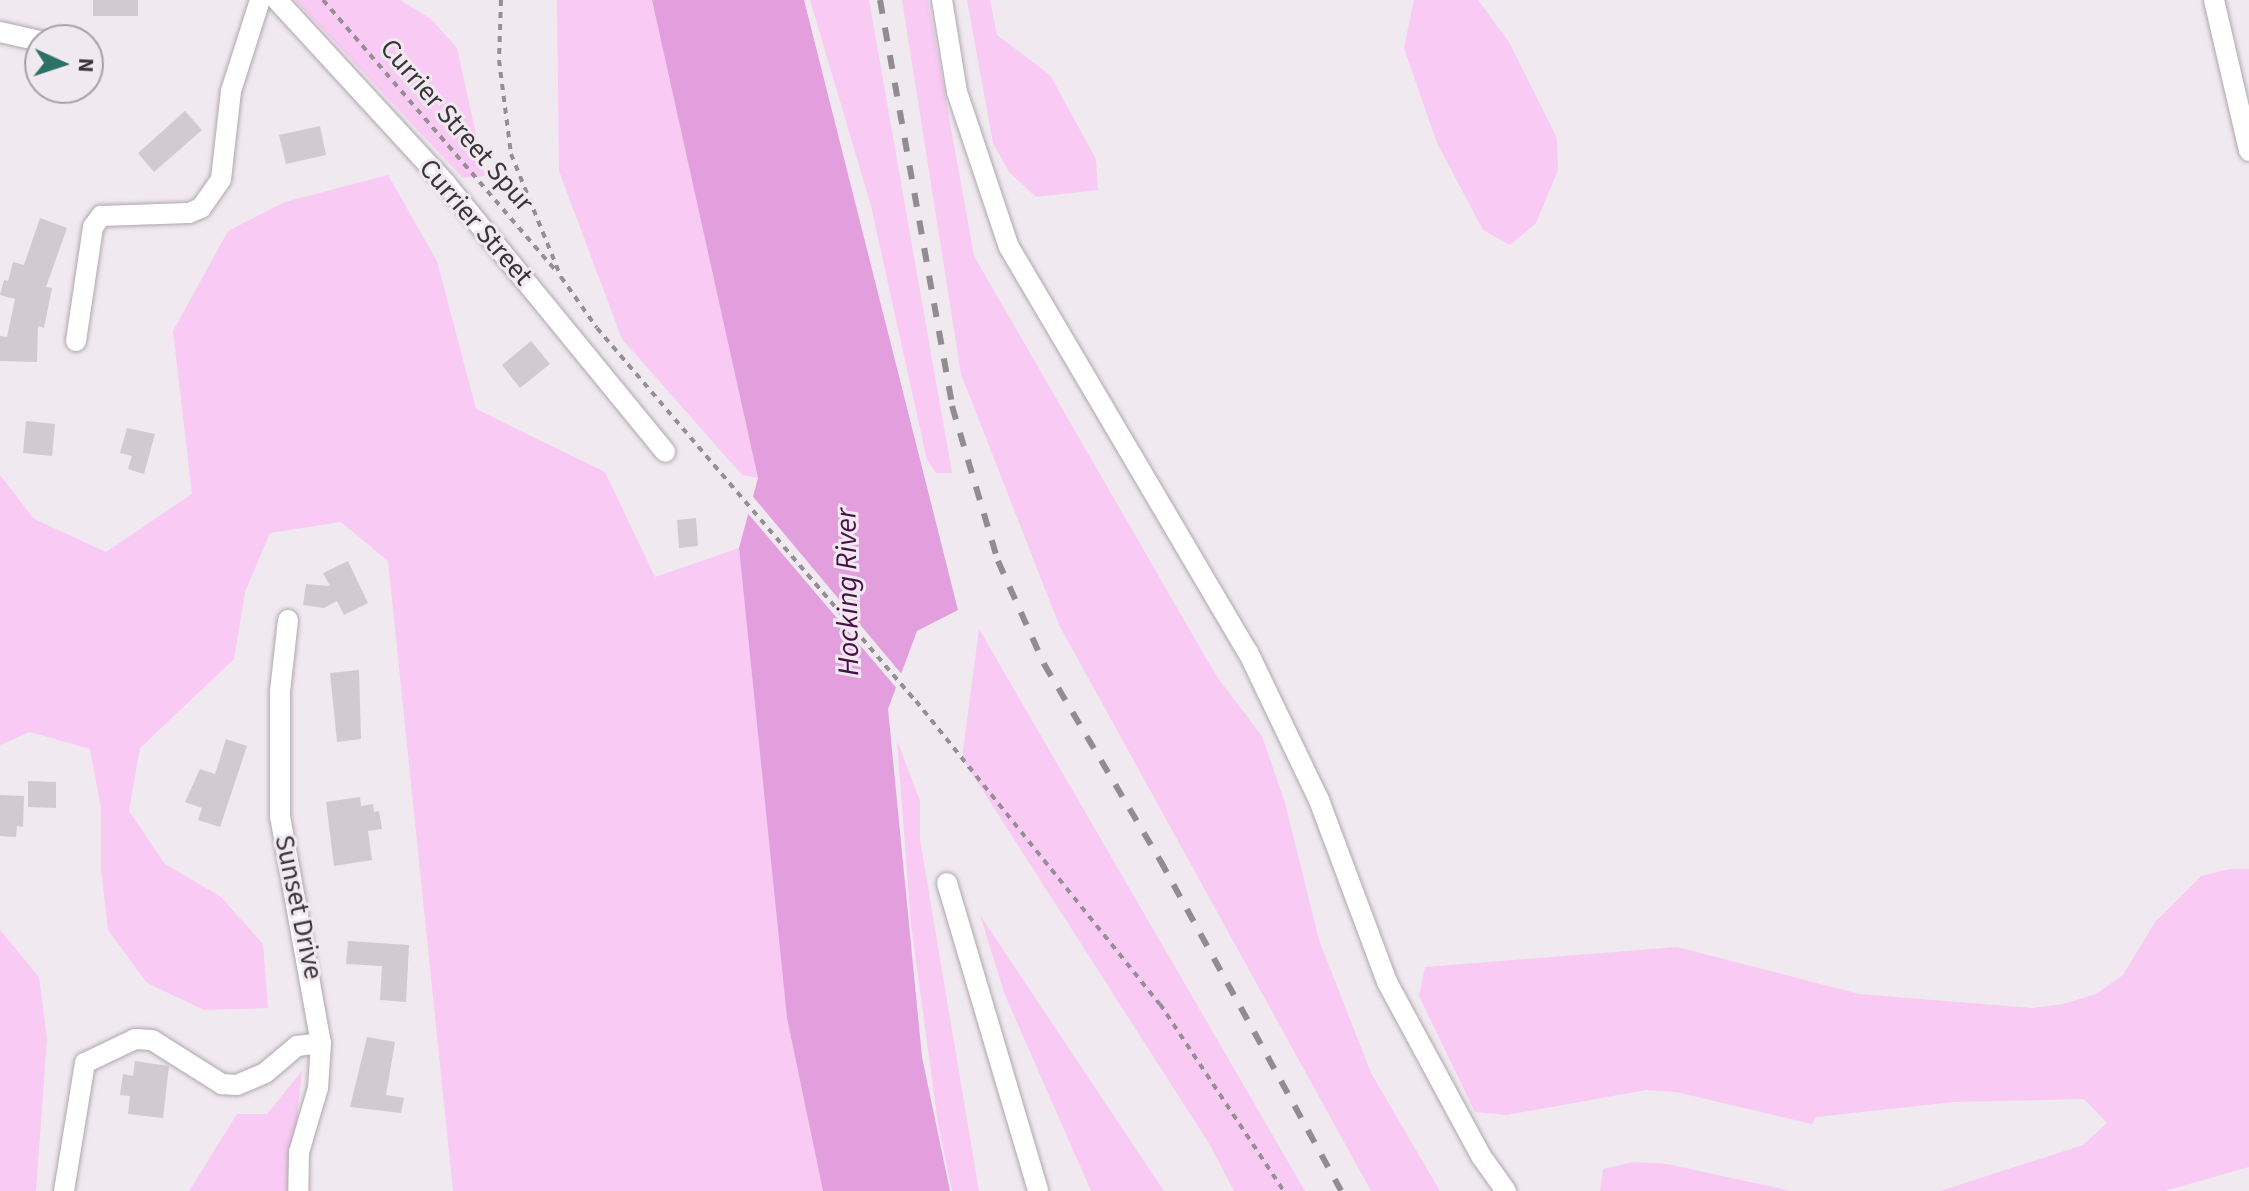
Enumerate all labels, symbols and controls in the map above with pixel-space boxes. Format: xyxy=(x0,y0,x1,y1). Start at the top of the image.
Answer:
north arrow xyxy=(24,24,104,104)
street label: Currier Street Spur xyxy=(373,32,541,218)
text: N xyxy=(70,57,102,73)
street label: Currier Street xyxy=(412,152,540,292)
water label: Hocking River xyxy=(829,508,867,676)
street label: Sunset Drive xyxy=(267,832,331,982)

